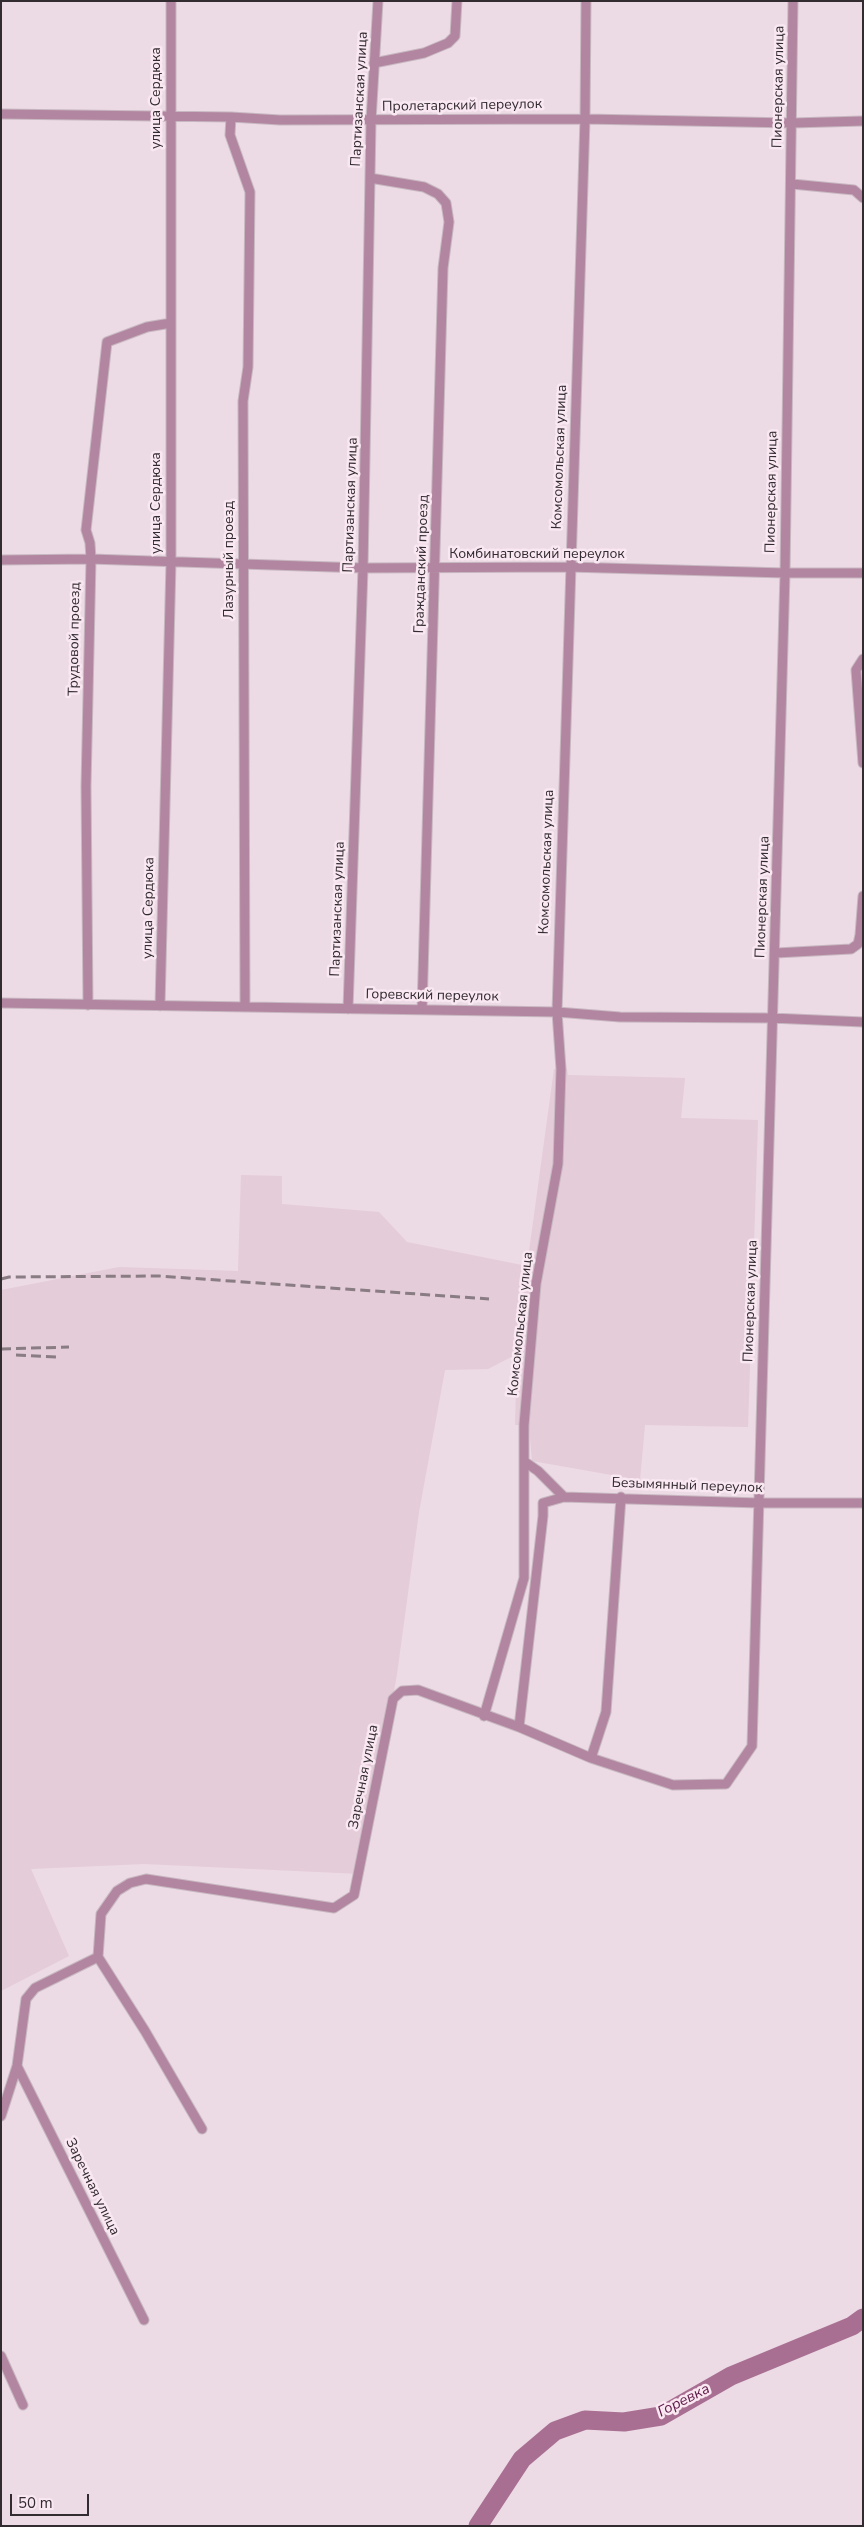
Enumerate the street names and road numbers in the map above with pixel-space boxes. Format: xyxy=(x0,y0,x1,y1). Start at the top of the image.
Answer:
street label: Пионерская улица xyxy=(770,26,788,148)
street label: Партизанская улица xyxy=(348,31,372,167)
street label: улица Сердюка xyxy=(149,47,165,149)
street label: Пролетарский переулок xyxy=(382,96,542,116)
street label: Комсомольская улица xyxy=(549,384,571,530)
street label: Пионерская улица xyxy=(763,431,781,553)
street label: Партизанская улица xyxy=(340,437,362,573)
street label: улица Сердюка xyxy=(149,452,165,554)
street label: Гражданский проезд xyxy=(411,494,433,634)
street label: Лазурный проезд xyxy=(222,501,238,619)
street label: Комбинатовский переулок xyxy=(449,547,625,563)
street label: Трудовой проезд xyxy=(66,582,84,696)
street label: Комсомольская улица xyxy=(536,789,558,935)
street label: Пионерская улица xyxy=(752,835,774,959)
street label: Партизанская улица xyxy=(327,841,349,977)
street label: улица Сердюка xyxy=(140,857,158,959)
street label: Горевский переулок xyxy=(365,986,499,1006)
street label: Пионерская улица xyxy=(740,1239,762,1363)
street label: Комсомольская улица xyxy=(505,1251,537,1397)
street label: Безымянный переулок xyxy=(611,1475,763,1497)
street label: Заречная улица xyxy=(346,1723,382,1831)
street label: Заречная улица xyxy=(61,2136,123,2238)

